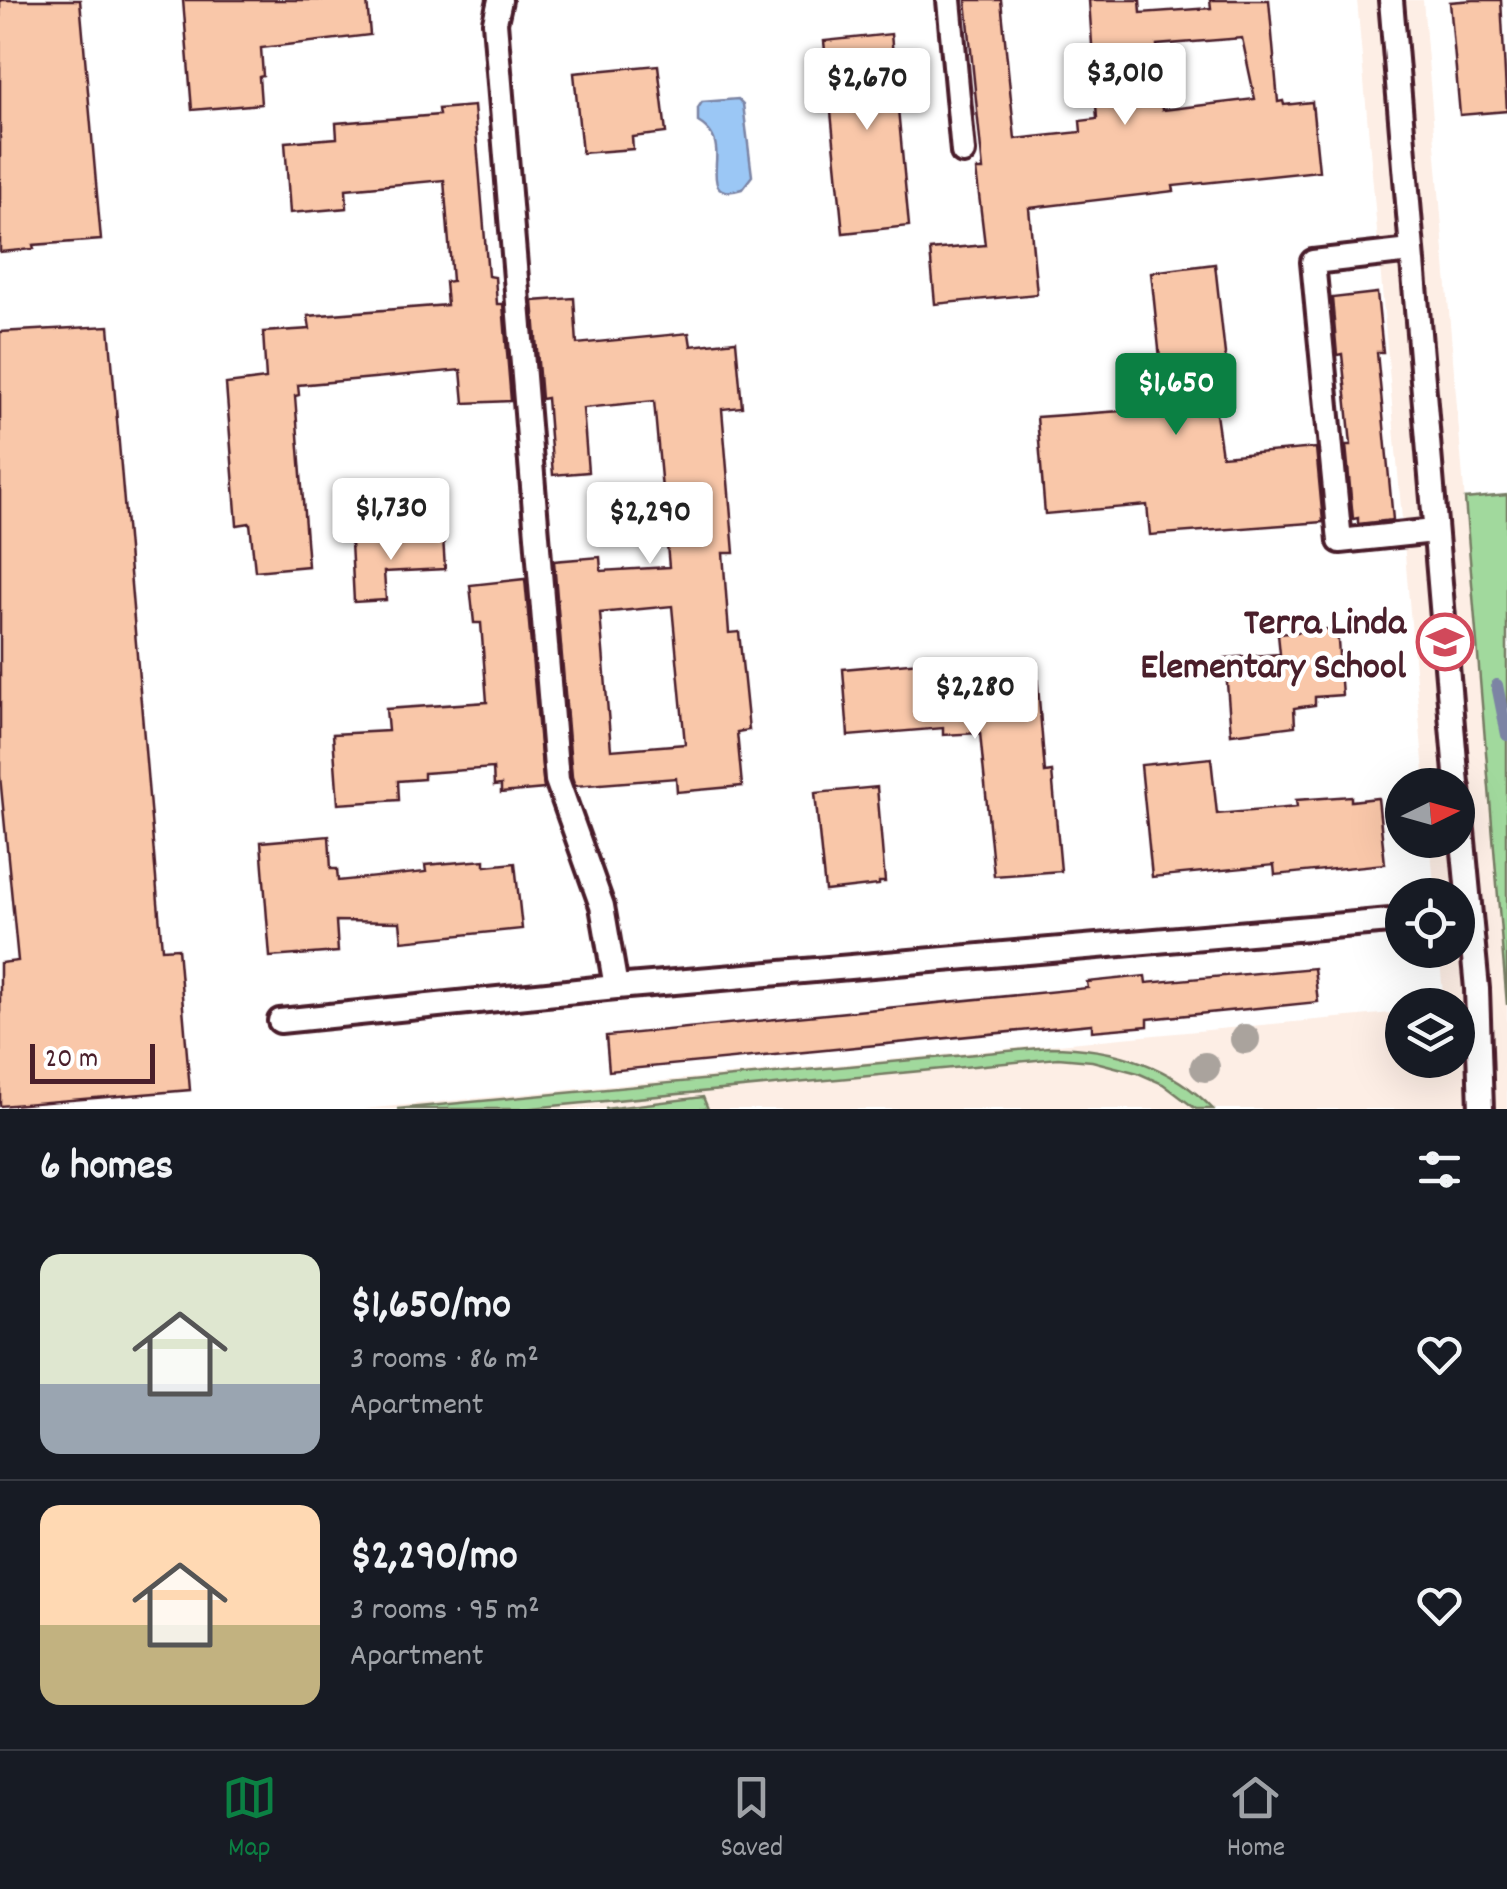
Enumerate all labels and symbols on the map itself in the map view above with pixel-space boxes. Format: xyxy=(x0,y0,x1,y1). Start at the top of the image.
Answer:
pin: $3,010 xyxy=(1044,43,1206,128)
pin: $2,670 xyxy=(786,48,948,133)
pin: $1,650 xyxy=(1095,353,1257,438)
pin: $1,730 xyxy=(310,478,472,563)
pin: $2,290 xyxy=(569,482,731,567)
place label: Terra Linda Elementary School xyxy=(1140,598,1407,697)
school or university icon: Terra Linda Elementary School xyxy=(1415,612,1475,672)
pin: $2,280 xyxy=(894,657,1056,742)
north arrow xyxy=(1385,768,1475,858)
scale bar xyxy=(30,1039,155,1084)

